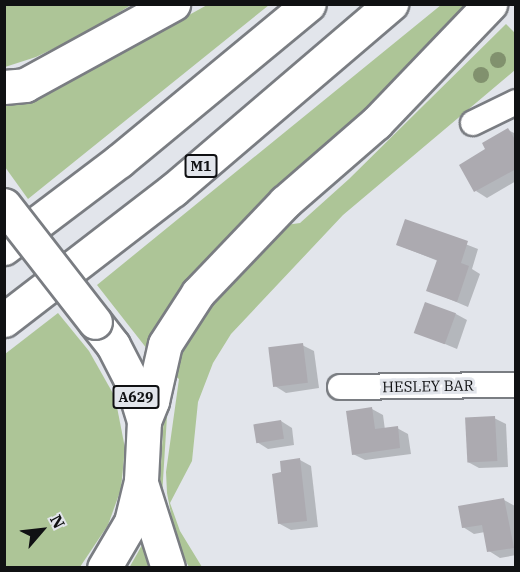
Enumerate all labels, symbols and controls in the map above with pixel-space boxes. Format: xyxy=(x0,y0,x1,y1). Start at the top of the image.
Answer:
road number: M1 xyxy=(184,155,218,177)
street label: HESLEY BAR xyxy=(382,376,474,396)
road number: A629 xyxy=(112,386,160,408)
north arrow xyxy=(12,500,72,560)
text: N xyxy=(46,511,70,532)

